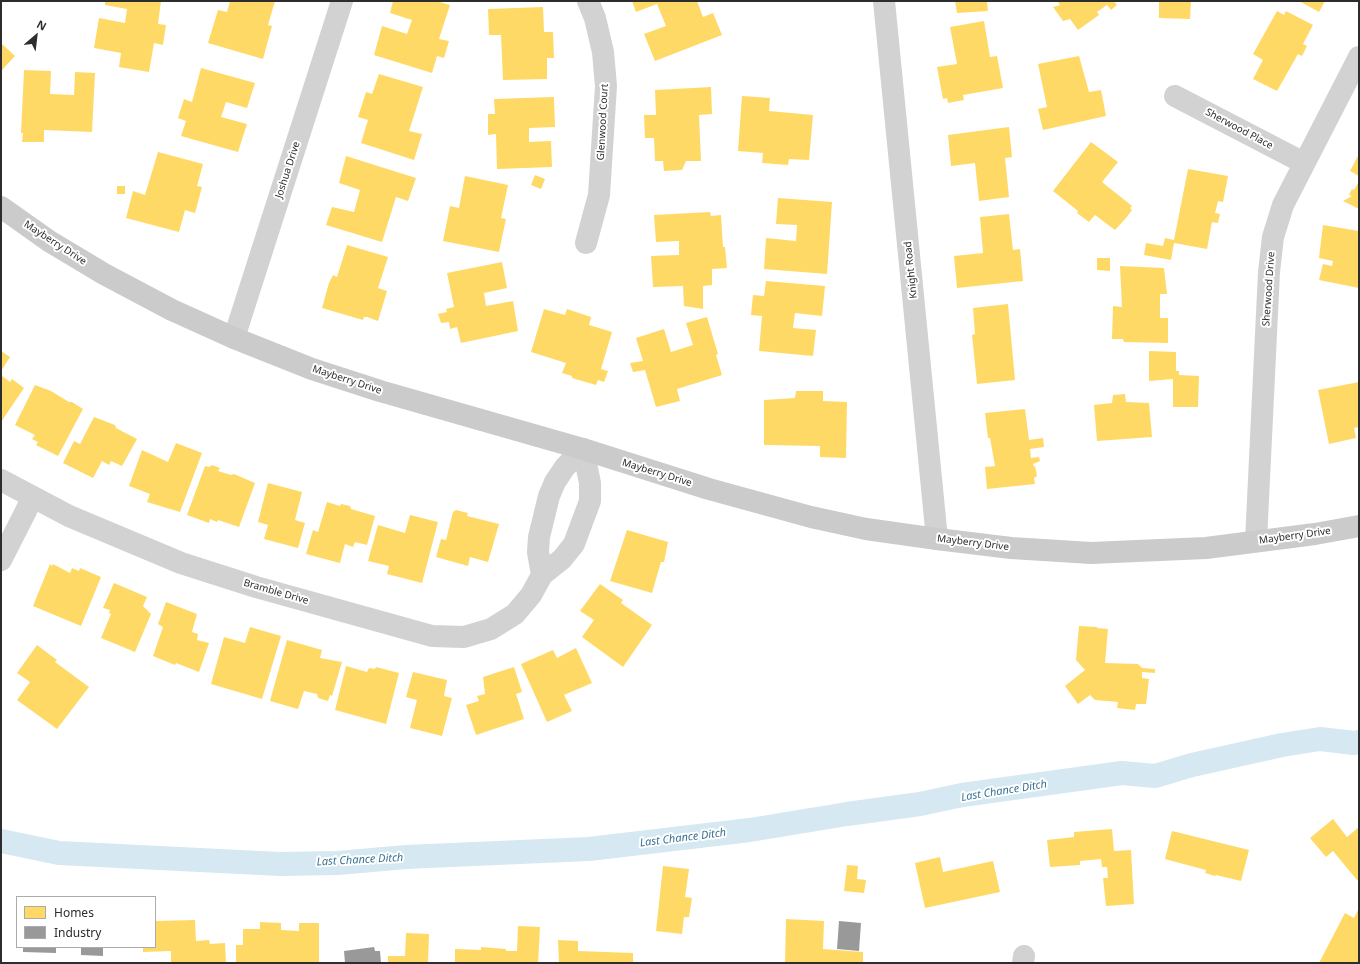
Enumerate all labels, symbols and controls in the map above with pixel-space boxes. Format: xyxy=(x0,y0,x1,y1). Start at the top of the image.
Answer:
north arrow xyxy=(16,16,56,56)
text: N xyxy=(34,16,49,34)
street label: Glenwood Court xyxy=(595,83,611,161)
street label: Sherwood Place xyxy=(1203,106,1275,152)
street label: Joshua Drive xyxy=(273,140,303,200)
street label: Mayberry Drive xyxy=(21,218,89,268)
street label: Knight Road xyxy=(902,241,920,299)
street label: Sherwood Drive xyxy=(1260,251,1278,327)
street label: Mayberry Drive xyxy=(311,363,383,397)
street label: Mayberry Drive xyxy=(621,457,693,489)
street label: Mayberry Drive xyxy=(1258,525,1332,547)
street label: Mayberry Drive xyxy=(936,533,1010,553)
street label: Bramble Drive xyxy=(242,577,310,607)
water label: Last Chance Ditch xyxy=(960,778,1048,804)
water label: Last Chance Ditch xyxy=(639,826,727,850)
water label: Last Chance Ditch xyxy=(316,851,404,869)
legend xyxy=(16,896,156,948)
text: Homes xyxy=(54,904,94,921)
text: Industry xyxy=(54,924,101,941)

